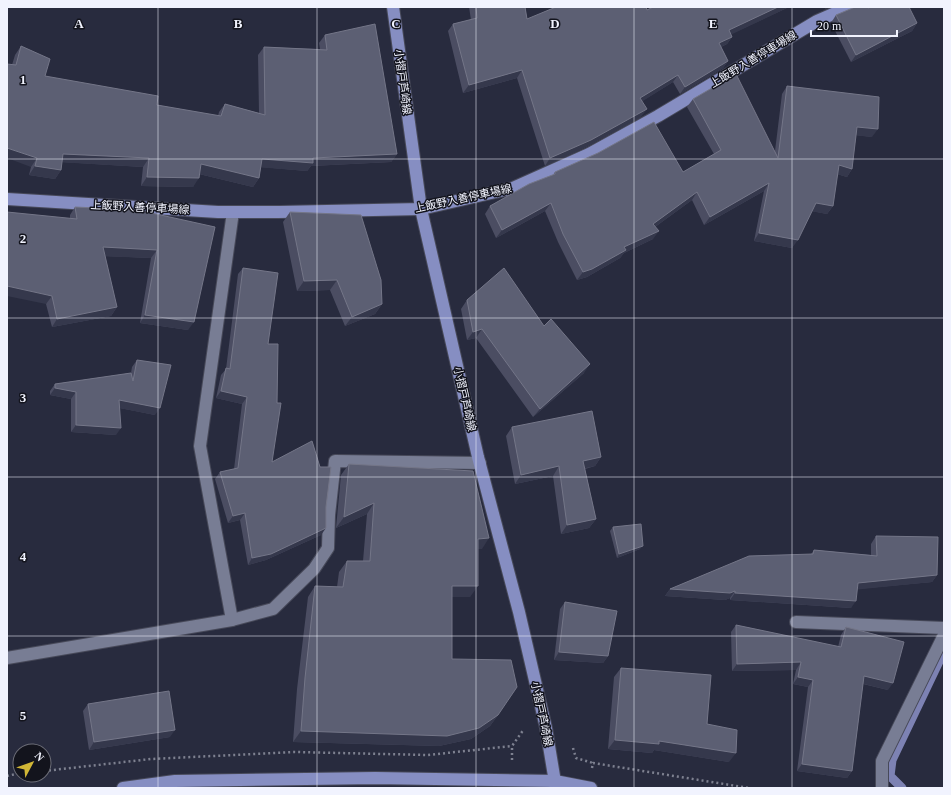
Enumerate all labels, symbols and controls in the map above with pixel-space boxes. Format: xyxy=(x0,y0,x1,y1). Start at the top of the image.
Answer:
scale bar xyxy=(811,12,897,38)
text: A xyxy=(74,16,84,31)
text: B xyxy=(234,16,243,31)
text: C xyxy=(391,16,401,31)
text: D xyxy=(550,16,560,31)
text: E xyxy=(709,16,717,31)
text: 20 m xyxy=(817,19,842,33)
street label: 上飯野入善停車場線 xyxy=(707,28,799,90)
street label: 小摺戸芦崎線 xyxy=(392,48,414,116)
text: 1 xyxy=(20,72,26,87)
street label: 上飯野入善停車場線 xyxy=(413,182,513,214)
street label: 上飯野入善停車場線 xyxy=(90,198,190,216)
text: 2 xyxy=(20,231,26,246)
street label: 小摺戸芦崎線 xyxy=(452,365,478,433)
text: 3 xyxy=(20,390,27,405)
text: 4 xyxy=(20,549,27,564)
street label: 小摺戸芦崎線 xyxy=(529,680,555,748)
text: 5 xyxy=(20,708,27,723)
north arrow xyxy=(12,743,52,783)
text: N xyxy=(32,750,47,763)

